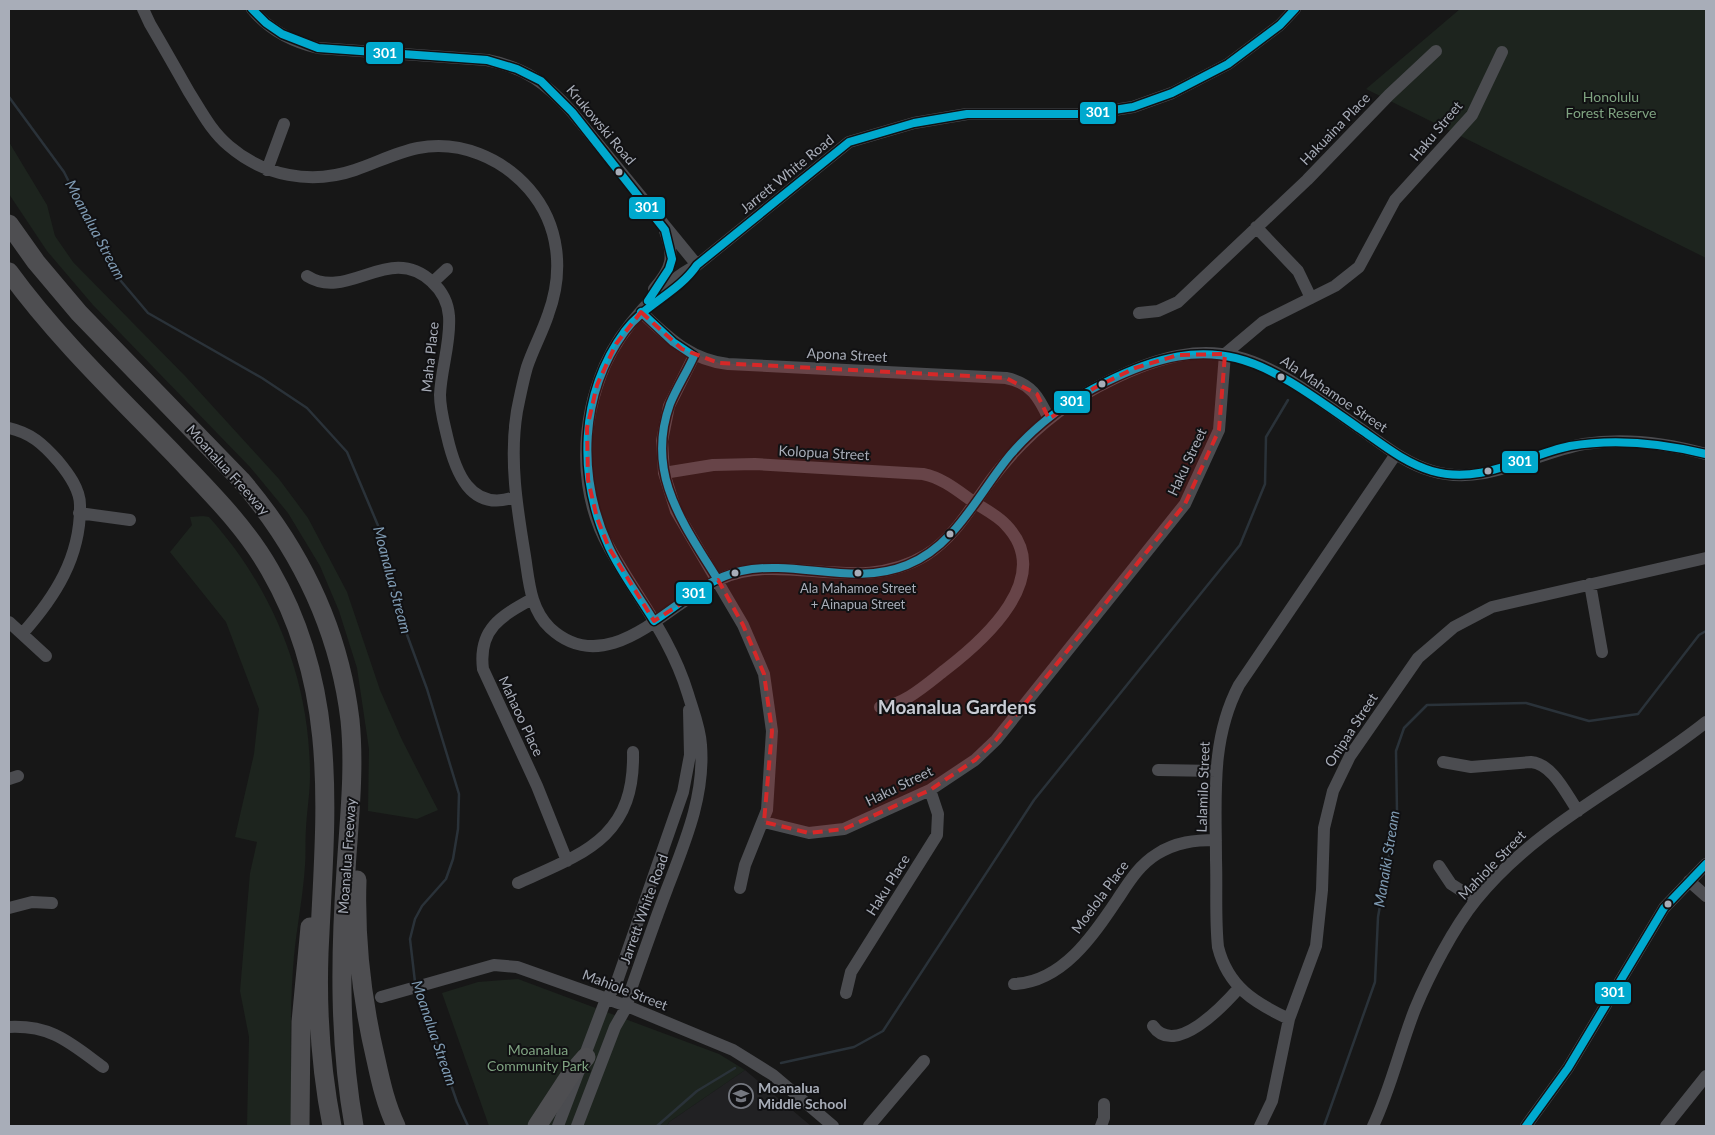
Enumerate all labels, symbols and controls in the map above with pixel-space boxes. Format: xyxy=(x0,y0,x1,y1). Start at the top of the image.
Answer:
line badge: 301 xyxy=(365,41,404,65)
text: 301 xyxy=(373,44,397,61)
street label: Krukowski Road xyxy=(563,81,640,168)
park label: Honolulu Forest Reserve xyxy=(1566,88,1656,121)
street label: Hakuaina Place xyxy=(1296,89,1373,168)
street label: Haku Street xyxy=(1406,97,1466,164)
line badge: 301 xyxy=(1079,101,1117,125)
text: 301 xyxy=(1086,103,1110,120)
street label: Jarrett White Road xyxy=(736,131,837,217)
unlabelled marker xyxy=(614,167,624,177)
water label: Moanalua Stream xyxy=(62,177,130,283)
line badge: 301 xyxy=(628,196,666,220)
text: 301 xyxy=(635,198,659,215)
street label: Maha Place xyxy=(417,321,442,393)
street label: Apona Street xyxy=(806,344,888,365)
street label: Ala Mahamoe Street xyxy=(1278,352,1391,436)
unlabelled marker xyxy=(1276,372,1286,382)
unlabelled marker xyxy=(1097,379,1107,389)
line badge: 301 xyxy=(1053,390,1091,414)
text: 301 xyxy=(1060,392,1084,409)
street label: Moanalua Freeway xyxy=(183,421,274,519)
street label: Haku Street xyxy=(1163,425,1210,498)
street label: Kolopua Street xyxy=(778,442,870,463)
line badge: 301 xyxy=(1501,450,1539,474)
text: 301 xyxy=(1508,452,1532,469)
unlabelled marker xyxy=(1483,466,1493,476)
water label: Moanalua Stream xyxy=(370,524,416,636)
unlabelled marker xyxy=(945,529,955,539)
unlabelled marker xyxy=(730,568,740,578)
marker: Ala Mahamoe Street + Ainapua Street xyxy=(853,568,863,578)
place label: Ala Mahamoe Street + Ainapua Street xyxy=(800,580,916,612)
line badge: 301 xyxy=(675,581,713,605)
text: 301 xyxy=(682,584,706,601)
street label: Mahaoo Place xyxy=(495,673,547,759)
street label: Onipaa Street xyxy=(1320,690,1381,770)
district label: Moanalua Gardens xyxy=(878,695,1036,718)
street label: Lalamilo Street xyxy=(1192,741,1213,833)
street label: Haku Street xyxy=(862,762,935,809)
street label: Moanalua Freeway xyxy=(334,797,359,914)
water label: Manaiki Stream xyxy=(1369,809,1403,908)
street label: Mahiole Street xyxy=(1454,826,1529,903)
street label: Haku Place xyxy=(862,851,913,918)
street label: Jarrett White Road xyxy=(616,852,671,966)
street label: Moelola Place xyxy=(1068,857,1132,936)
unlabelled marker xyxy=(1663,899,1673,909)
street label: Mahiole Street xyxy=(580,965,670,1014)
water label: Moanalua Stream xyxy=(408,978,461,1088)
line badge: 301 xyxy=(1594,981,1632,1005)
text: 301 xyxy=(1601,983,1625,1000)
park label: Moanalua Community Park xyxy=(487,1041,590,1074)
place label: Moanalua Middle School xyxy=(758,1079,847,1112)
school or university icon: Moanalua Middle School xyxy=(728,1083,754,1109)

